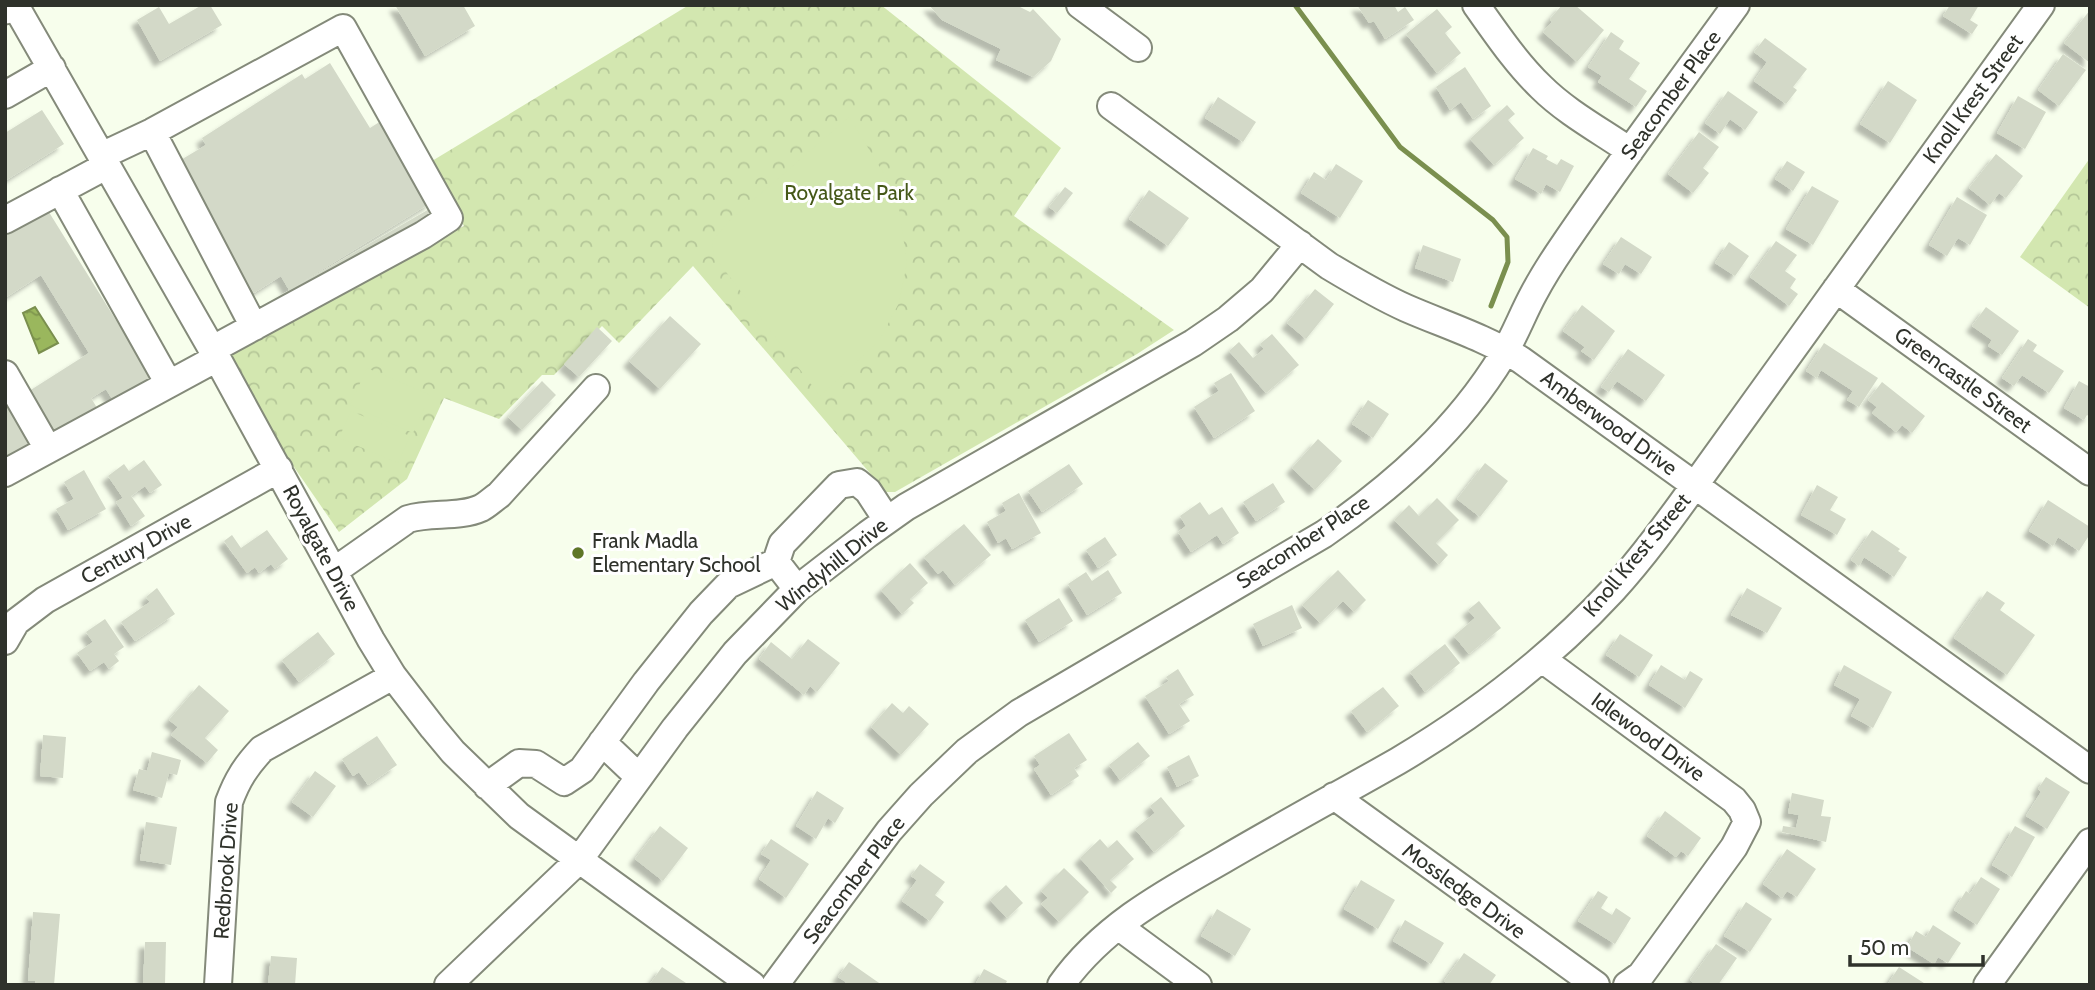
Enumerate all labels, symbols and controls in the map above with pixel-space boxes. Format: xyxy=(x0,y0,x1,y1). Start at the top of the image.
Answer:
street label: Seacomber Place xyxy=(1615,25,1726,164)
street label: Knoll Krest Street xyxy=(1917,29,2028,168)
park label: Royalgate Park xyxy=(784,180,914,205)
street label: Greencastle Street xyxy=(1890,321,2037,438)
street label: Amberwood Drive xyxy=(1536,365,1682,480)
street label: Royalgate Drive xyxy=(278,481,365,615)
street label: Knoll Krest Street xyxy=(1578,488,1695,621)
street label: Seacomber Place xyxy=(1232,489,1374,594)
street label: Century Drive xyxy=(76,508,195,589)
street label: Windyhill Drive xyxy=(771,512,893,617)
place label: Frank Madla Elementary School xyxy=(592,528,760,577)
marker: Frank Madla Elementary School xyxy=(570,545,586,561)
street label: Idlewood Drive xyxy=(1587,687,1710,786)
street label: Redbrook Drive xyxy=(208,802,243,940)
street label: Seacomber Place xyxy=(797,811,910,948)
street label: Mossledge Drive xyxy=(1398,838,1531,944)
scale bar xyxy=(1850,923,1983,967)
text: 50 m xyxy=(1860,935,1909,960)

